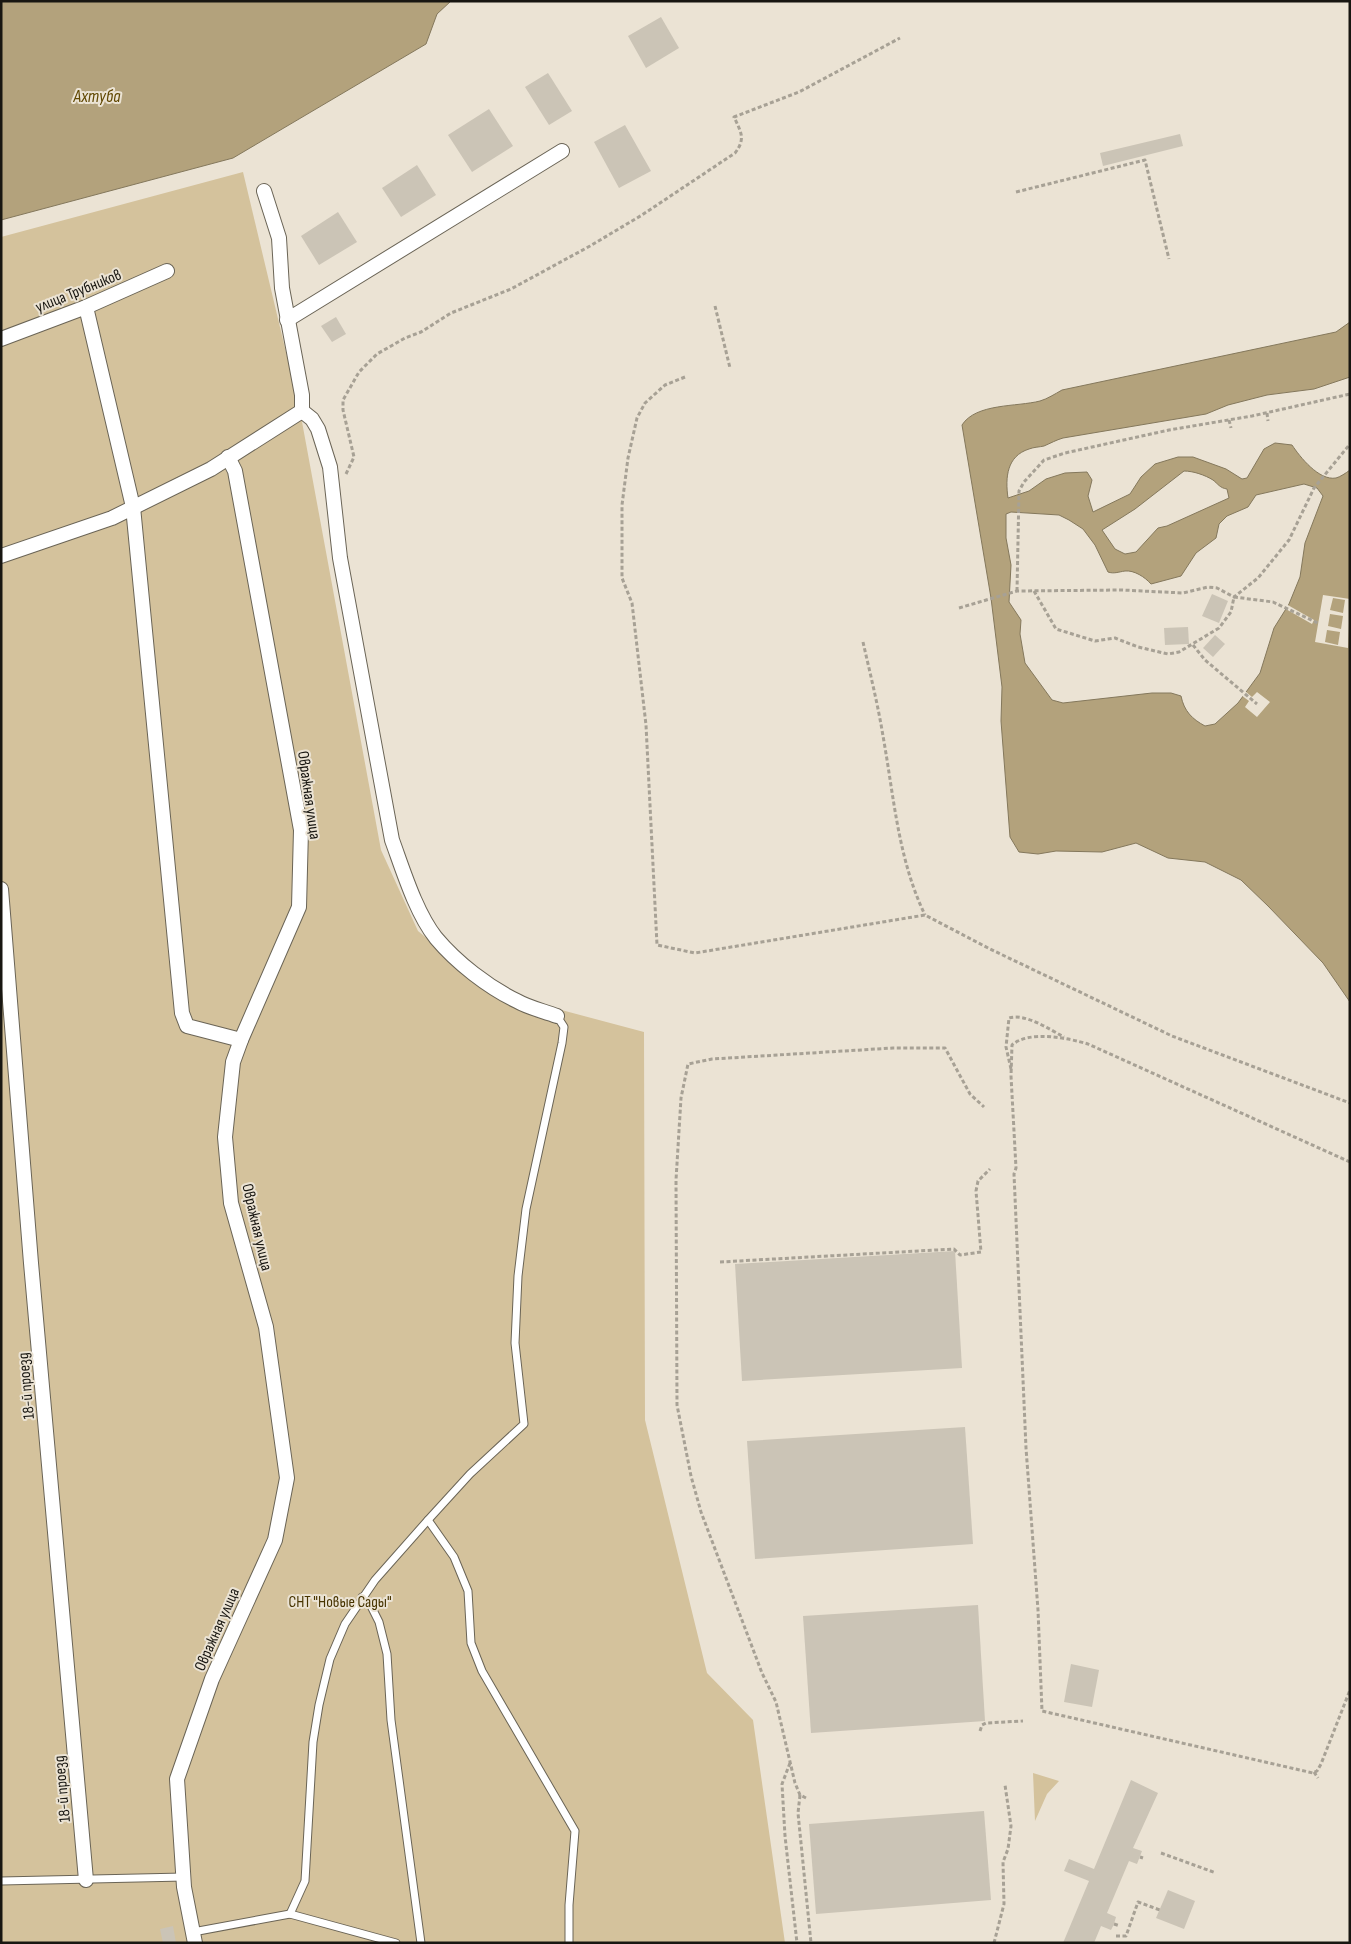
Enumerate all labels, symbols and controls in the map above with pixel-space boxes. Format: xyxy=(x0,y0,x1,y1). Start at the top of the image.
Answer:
water label: Ахтуба xyxy=(72,86,121,107)
street label: улица Трубников xyxy=(33,266,124,317)
street label: Овражная улица xyxy=(293,750,324,841)
street label: Овражная улица xyxy=(237,1182,276,1273)
street label: 18-й проезд xyxy=(14,1352,39,1420)
street label: Овражная улица xyxy=(191,1585,244,1674)
park label: СНТ "Новые Сады" xyxy=(288,1593,392,1612)
street label: 18-й проезд xyxy=(50,1755,75,1823)

